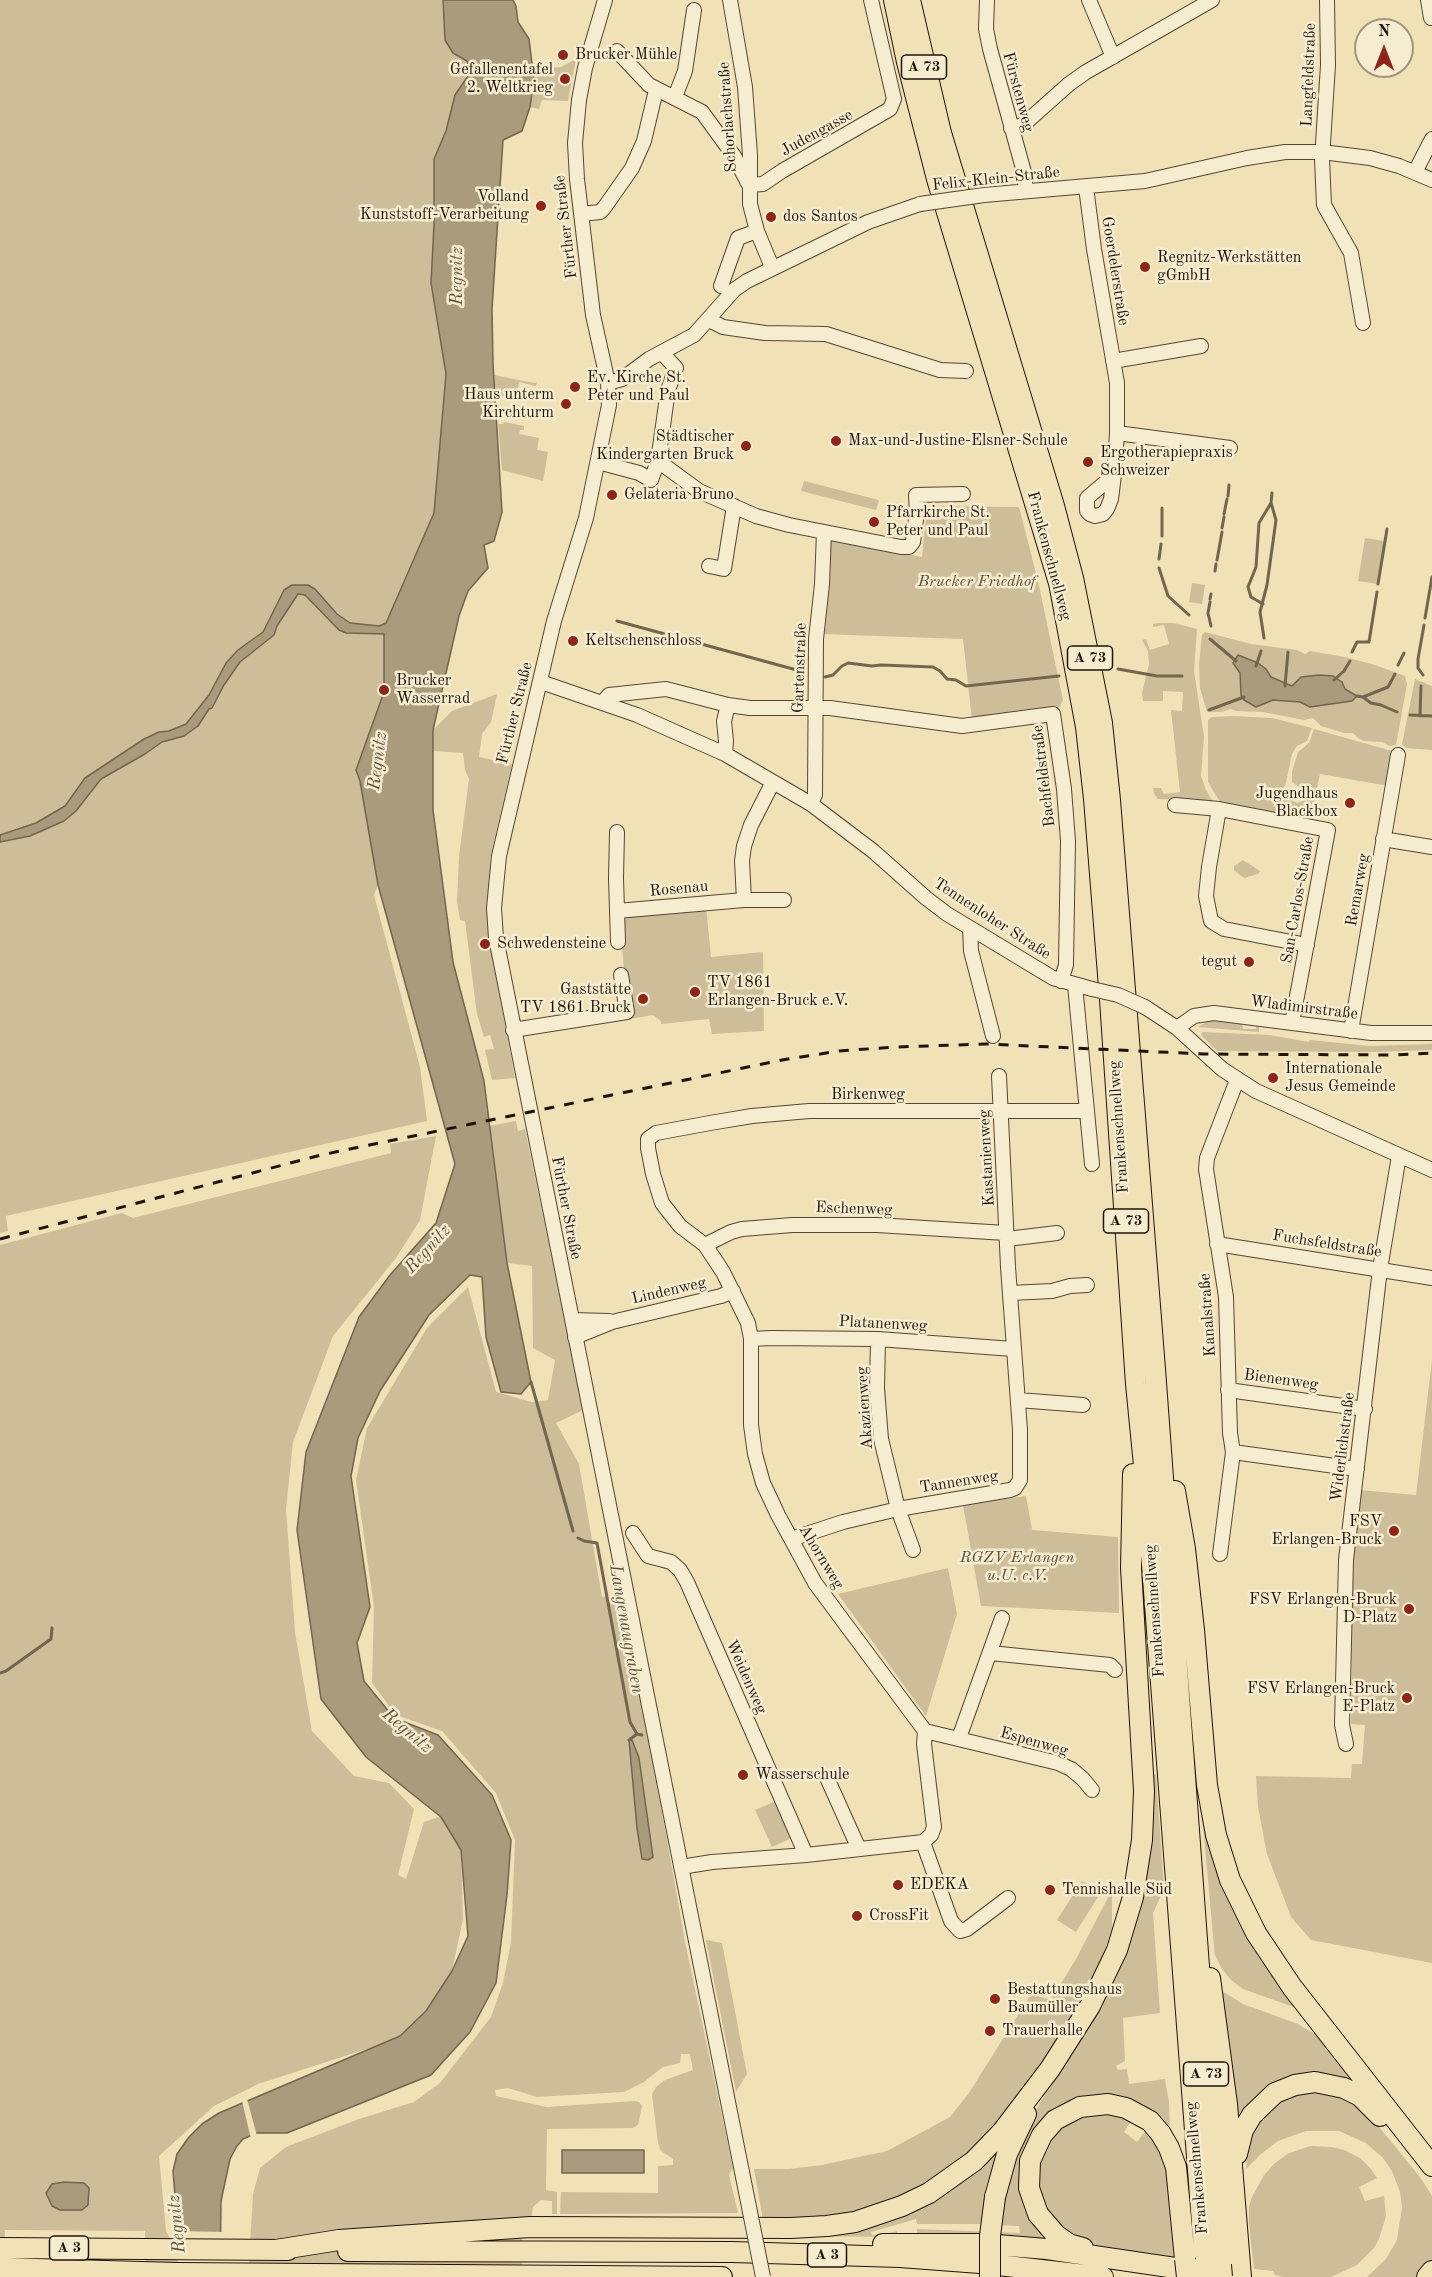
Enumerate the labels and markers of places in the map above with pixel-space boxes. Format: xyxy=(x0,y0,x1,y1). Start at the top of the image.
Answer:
place label: Brucker Mühle xyxy=(575,45,677,65)
marker: Brucker Mühle xyxy=(556,48,570,62)
place label: Gefallenentafel 2. Weltkrieg xyxy=(450,60,553,98)
marker: Gefallenentafel 2. Weltkrieg xyxy=(558,72,572,86)
place label: Volland Kunststoff-Verarbeitung xyxy=(360,187,529,225)
marker: Volland Kunststoff-Verarbeitung xyxy=(534,199,548,213)
place label: dos Santos xyxy=(783,207,858,227)
marker: dos Santos xyxy=(764,210,778,224)
place label: Regnitz-Werkstätten gGmbH xyxy=(1157,248,1301,286)
marker: Regnitz-Werkstätten gGmbH xyxy=(1138,260,1152,274)
place label: Ev. Kirche St. Peter und Paul xyxy=(587,368,689,406)
marker: Ev. Kirche St. Peter und Paul xyxy=(568,380,582,394)
place label: Haus unterm Kirchturm xyxy=(464,385,554,423)
marker: Haus unterm Kirchturm xyxy=(559,397,573,411)
place label: Städtischer Kindergarten Bruck xyxy=(596,427,734,465)
place label: Max-und-Justine-Elsner-Schule xyxy=(848,431,1068,451)
marker: Max-und-Justine-Elsner-Schule xyxy=(829,434,843,448)
marker: Städtischer Kindergarten Bruck xyxy=(739,439,753,453)
place label: Ergotherapiepraxis Schweizer xyxy=(1100,443,1233,481)
marker: Ergotherapiepraxis Schweizer xyxy=(1081,455,1095,469)
place label: Gelateria Bruno xyxy=(624,485,734,505)
marker: Gelateria Bruno xyxy=(605,488,619,502)
place label: Pfarrkirche St. Peter und Paul xyxy=(886,503,990,541)
marker: Pfarrkirche St. Peter und Paul xyxy=(867,515,881,529)
place label: Keltschenschloss xyxy=(585,631,702,651)
marker: Keltschenschloss xyxy=(566,634,580,648)
place label: Brucker Wasserrad xyxy=(396,671,470,709)
marker: Brucker Wasserrad xyxy=(377,683,391,697)
place label: Jugendhaus Blackbox xyxy=(1256,784,1338,822)
marker: Jugendhaus Blackbox xyxy=(1343,796,1357,810)
place label: Schwedensteine xyxy=(497,934,606,954)
marker: Schwedensteine xyxy=(478,937,492,951)
place label: tegut xyxy=(1201,952,1237,972)
marker: tegut xyxy=(1242,955,1256,969)
place label: TV 1861 Erlangen-Bruck e.V. xyxy=(707,973,848,1011)
place label: Gaststätte TV 1861 Bruck xyxy=(520,980,631,1018)
marker: TV 1861 Erlangen-Bruck e.V. xyxy=(688,985,702,999)
marker: Gaststätte TV 1861 Bruck xyxy=(636,992,650,1006)
place label: Internationale Jesus Gemeinde xyxy=(1285,1059,1396,1097)
marker: Internationale Jesus Gemeinde xyxy=(1266,1071,1280,1085)
place label: FSV Erlangen-Bruck xyxy=(1272,1512,1382,1550)
marker: FSV Erlangen-Bruck xyxy=(1387,1524,1401,1538)
place label: FSV Erlangen-Bruck D-Platz xyxy=(1249,1590,1397,1628)
marker: FSV Erlangen-Bruck D-Platz xyxy=(1402,1602,1416,1616)
place label: FSV Erlangen-Bruck E-Platz xyxy=(1247,1679,1395,1717)
marker: FSV Erlangen-Bruck E-Platz xyxy=(1400,1691,1414,1705)
place label: Wasserschule xyxy=(755,1765,849,1785)
marker: Wasserschule xyxy=(736,1768,750,1782)
place label: EDEKA xyxy=(910,1875,969,1895)
marker: EDEKA xyxy=(891,1878,905,1892)
place label: Tennishalle Süd xyxy=(1062,1880,1172,1900)
marker: Tennishalle Süd xyxy=(1043,1883,1057,1897)
place label: CrossFit xyxy=(869,1906,929,1926)
marker: CrossFit xyxy=(850,1909,864,1923)
place label: Bestattungshaus Baumüller xyxy=(1007,1980,1122,2018)
marker: Bestattungshaus Baumüller xyxy=(988,1992,1002,2006)
place label: Trauerhalle xyxy=(1002,2021,1083,2041)
marker: Trauerhalle xyxy=(983,2024,997,2038)

